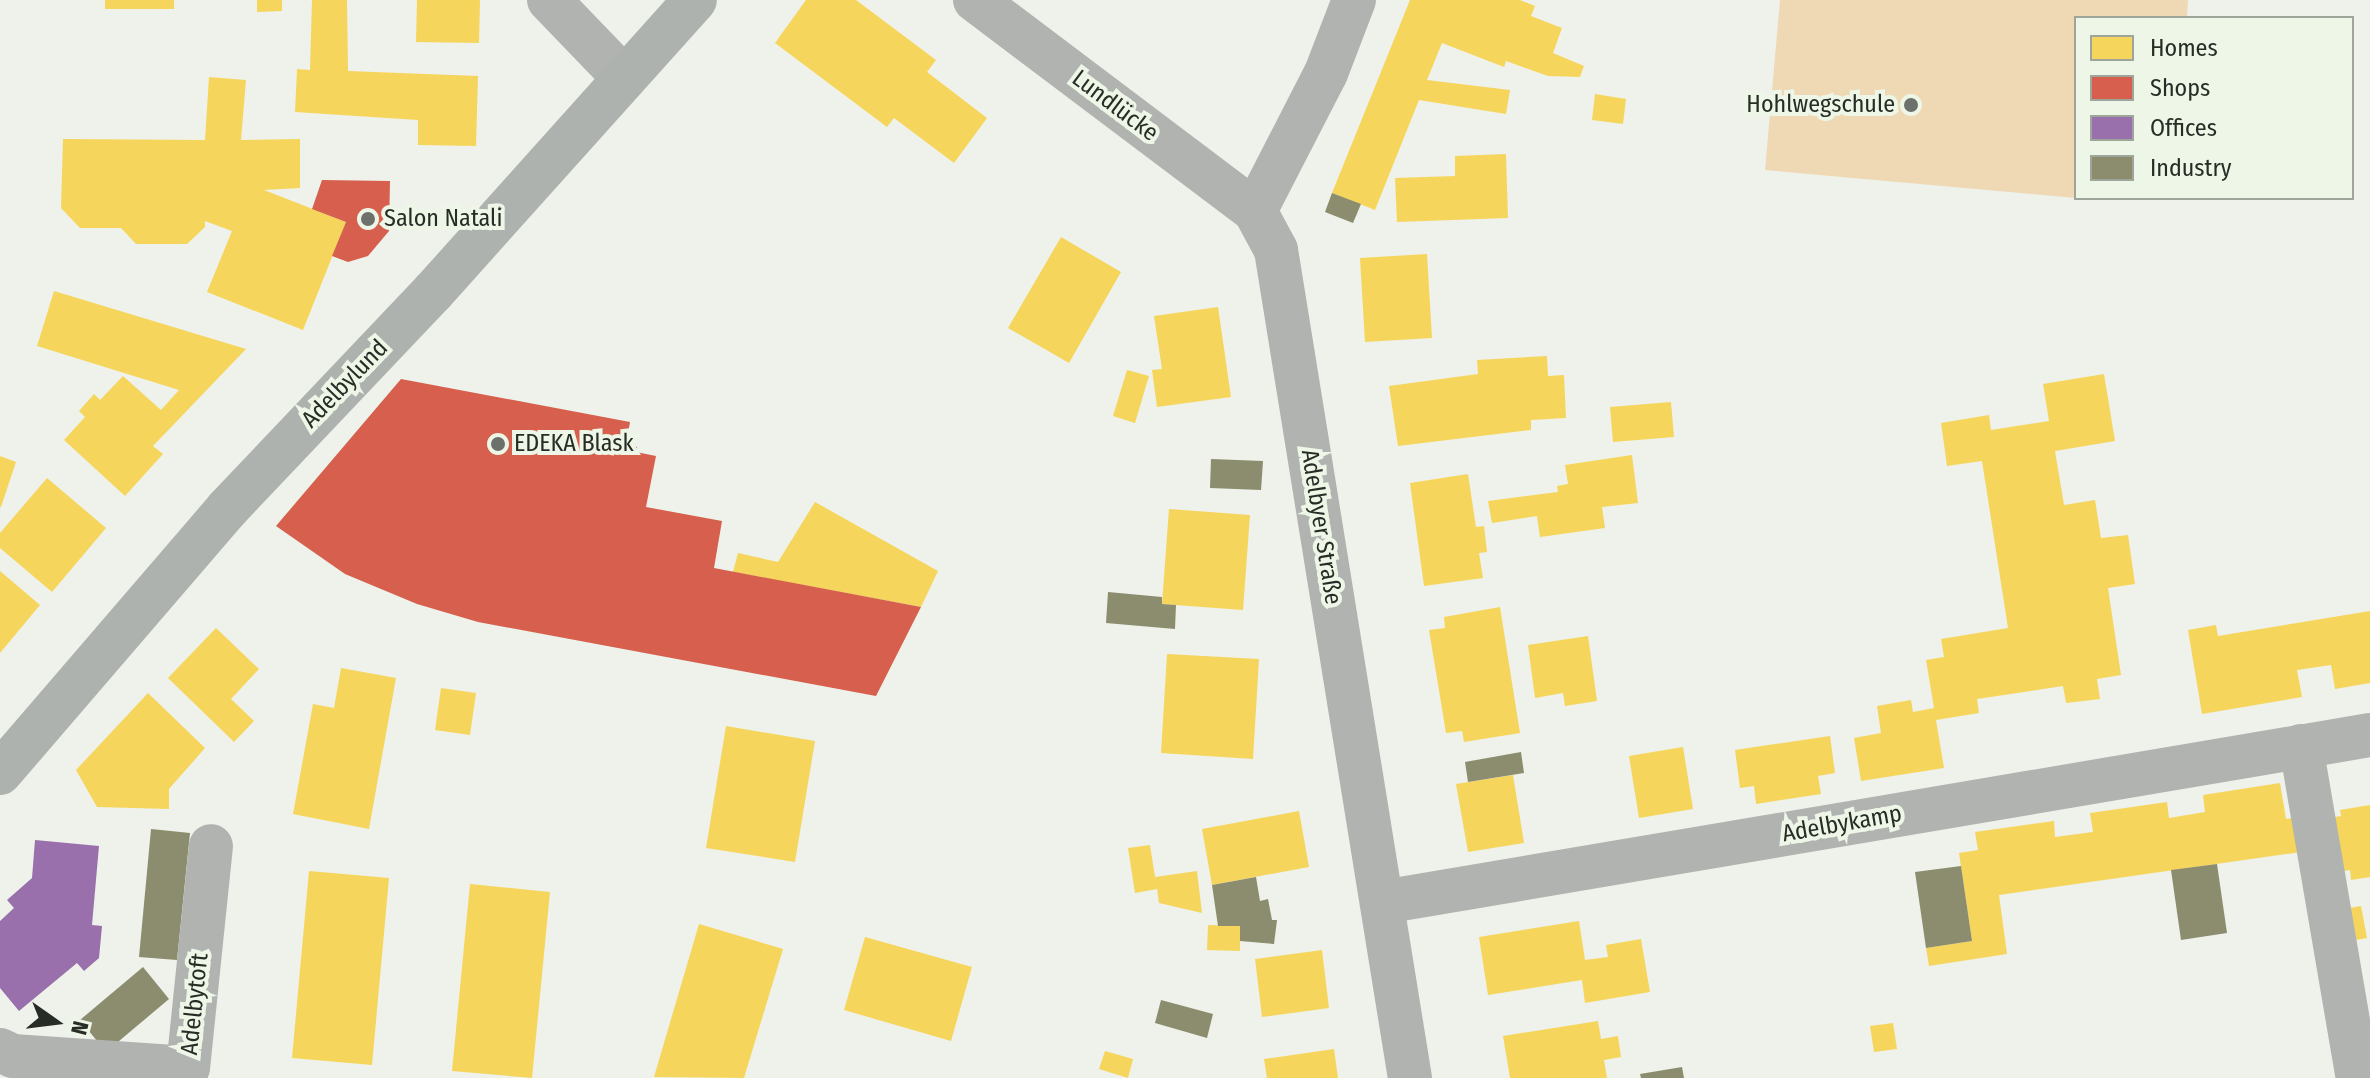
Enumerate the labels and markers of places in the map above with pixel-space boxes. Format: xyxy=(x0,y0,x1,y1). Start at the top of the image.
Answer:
place label: Hohlwegschule xyxy=(1746,91,1895,119)
marker: Hohlwegschule xyxy=(1902,96,1920,114)
place label: Salon Natali xyxy=(384,205,502,233)
marker: Salon Natali xyxy=(359,210,377,228)
place label: EDEKA Blask xyxy=(514,430,634,458)
marker: EDEKA Blask xyxy=(489,435,507,453)

